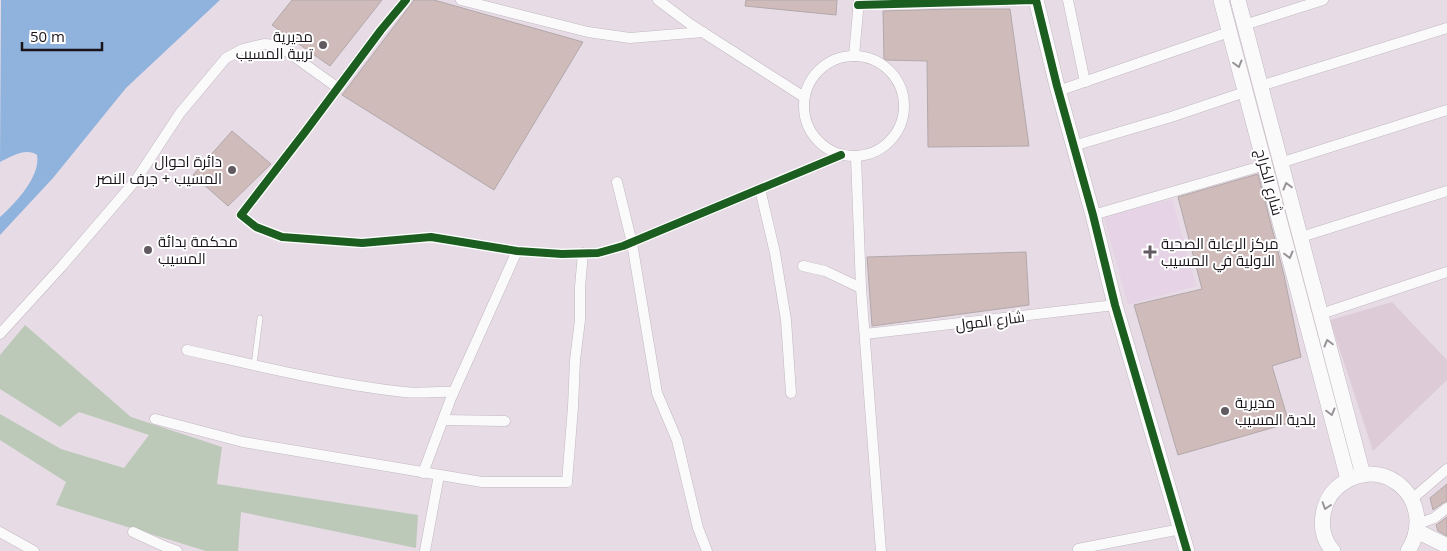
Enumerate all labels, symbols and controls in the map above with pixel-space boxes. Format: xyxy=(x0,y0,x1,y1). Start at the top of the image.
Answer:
scale bar xyxy=(22,20,102,52)
text: 50 m xyxy=(30,26,65,46)
place label: مديرية تربية المسيب xyxy=(236,26,313,63)
marker: مديرية تربية المسيب xyxy=(317,39,329,51)
one-way arrow xyxy=(1232,60,1242,68)
street label: شارع الكراج xyxy=(1250,146,1288,218)
place label: دائرة احوال المسيب + جرف النصر xyxy=(95,151,222,188)
marker: دائرة احوال المسيب + جرف النصر xyxy=(226,164,238,176)
one-way arrow xyxy=(1282,182,1292,190)
place label: محكمة بدائة المسيب xyxy=(158,231,238,268)
place label: مركز الرعاية الصحية الاولية في المسيب xyxy=(1161,233,1279,273)
marker: محكمة بدائة المسيب xyxy=(142,244,154,256)
marker: مركز الرعاية الصحية الاولية في المسيب xyxy=(1143,245,1157,259)
one-way arrow xyxy=(1283,250,1294,259)
street label: شارع المول xyxy=(954,306,1026,336)
one-way arrow xyxy=(1323,338,1334,347)
place label: مديرية بلدية المسيب xyxy=(1235,392,1316,429)
marker: مديرية بلدية المسيب xyxy=(1219,405,1231,417)
one-way arrow xyxy=(1325,407,1335,415)
one-way arrow xyxy=(1321,502,1331,510)

